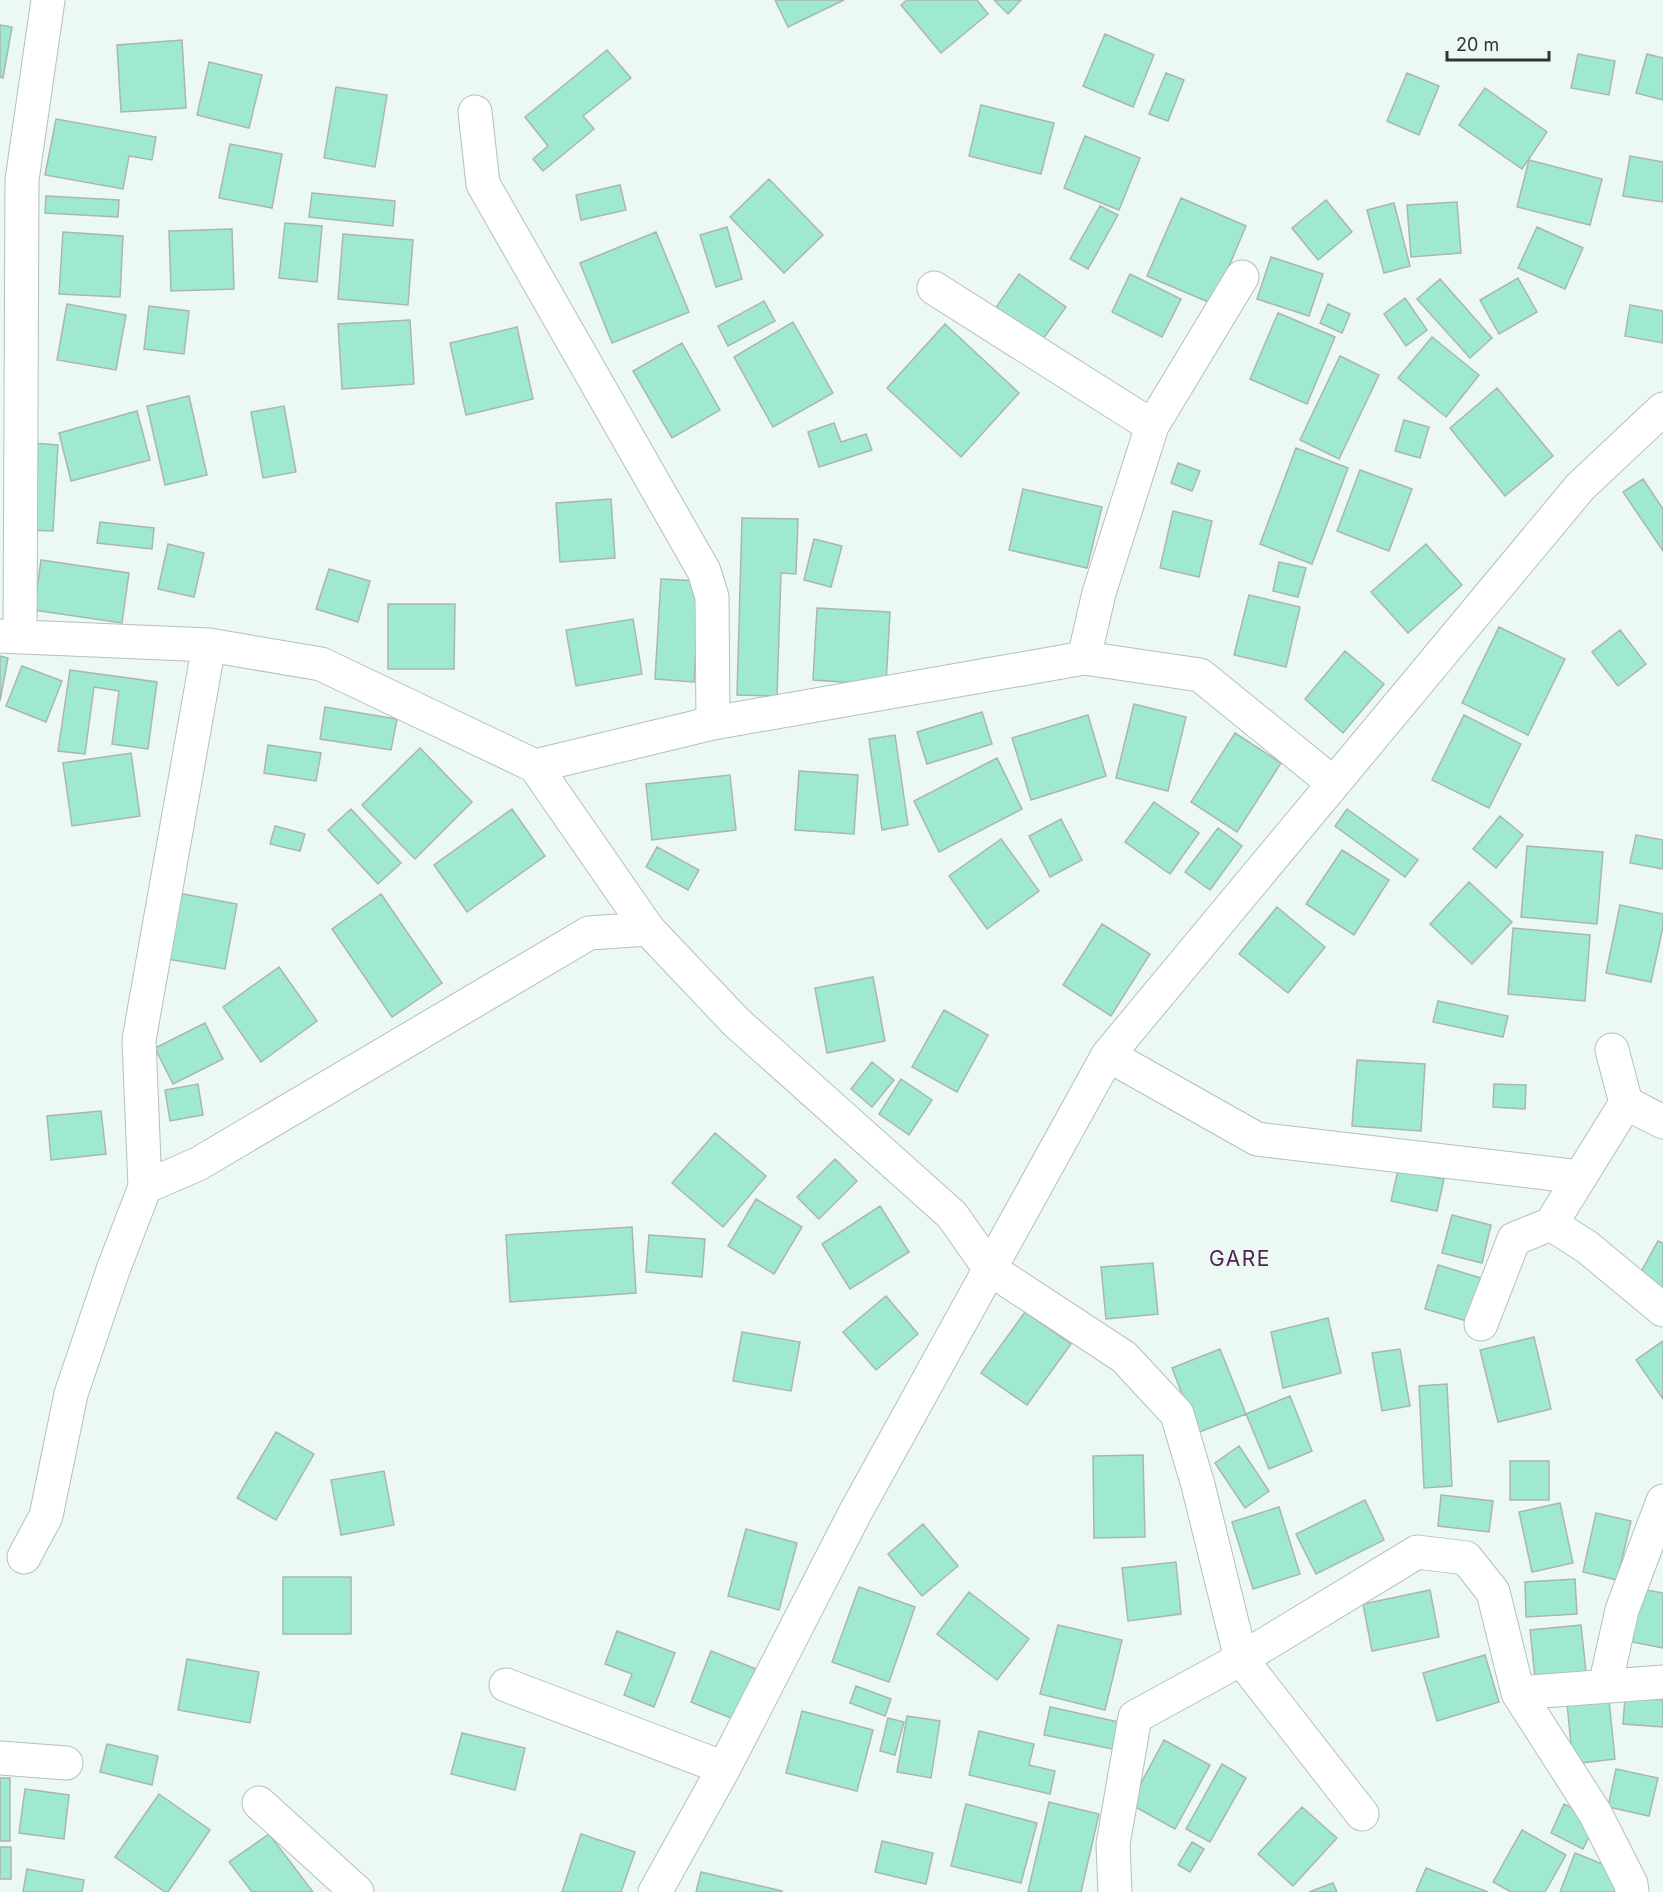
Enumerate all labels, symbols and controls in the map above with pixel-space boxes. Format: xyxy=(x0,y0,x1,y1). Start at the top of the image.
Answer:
scale bar xyxy=(1447,24,1549,62)
text: 20 m xyxy=(1456,34,1499,55)
district label: GARE xyxy=(1209,1246,1271,1271)

